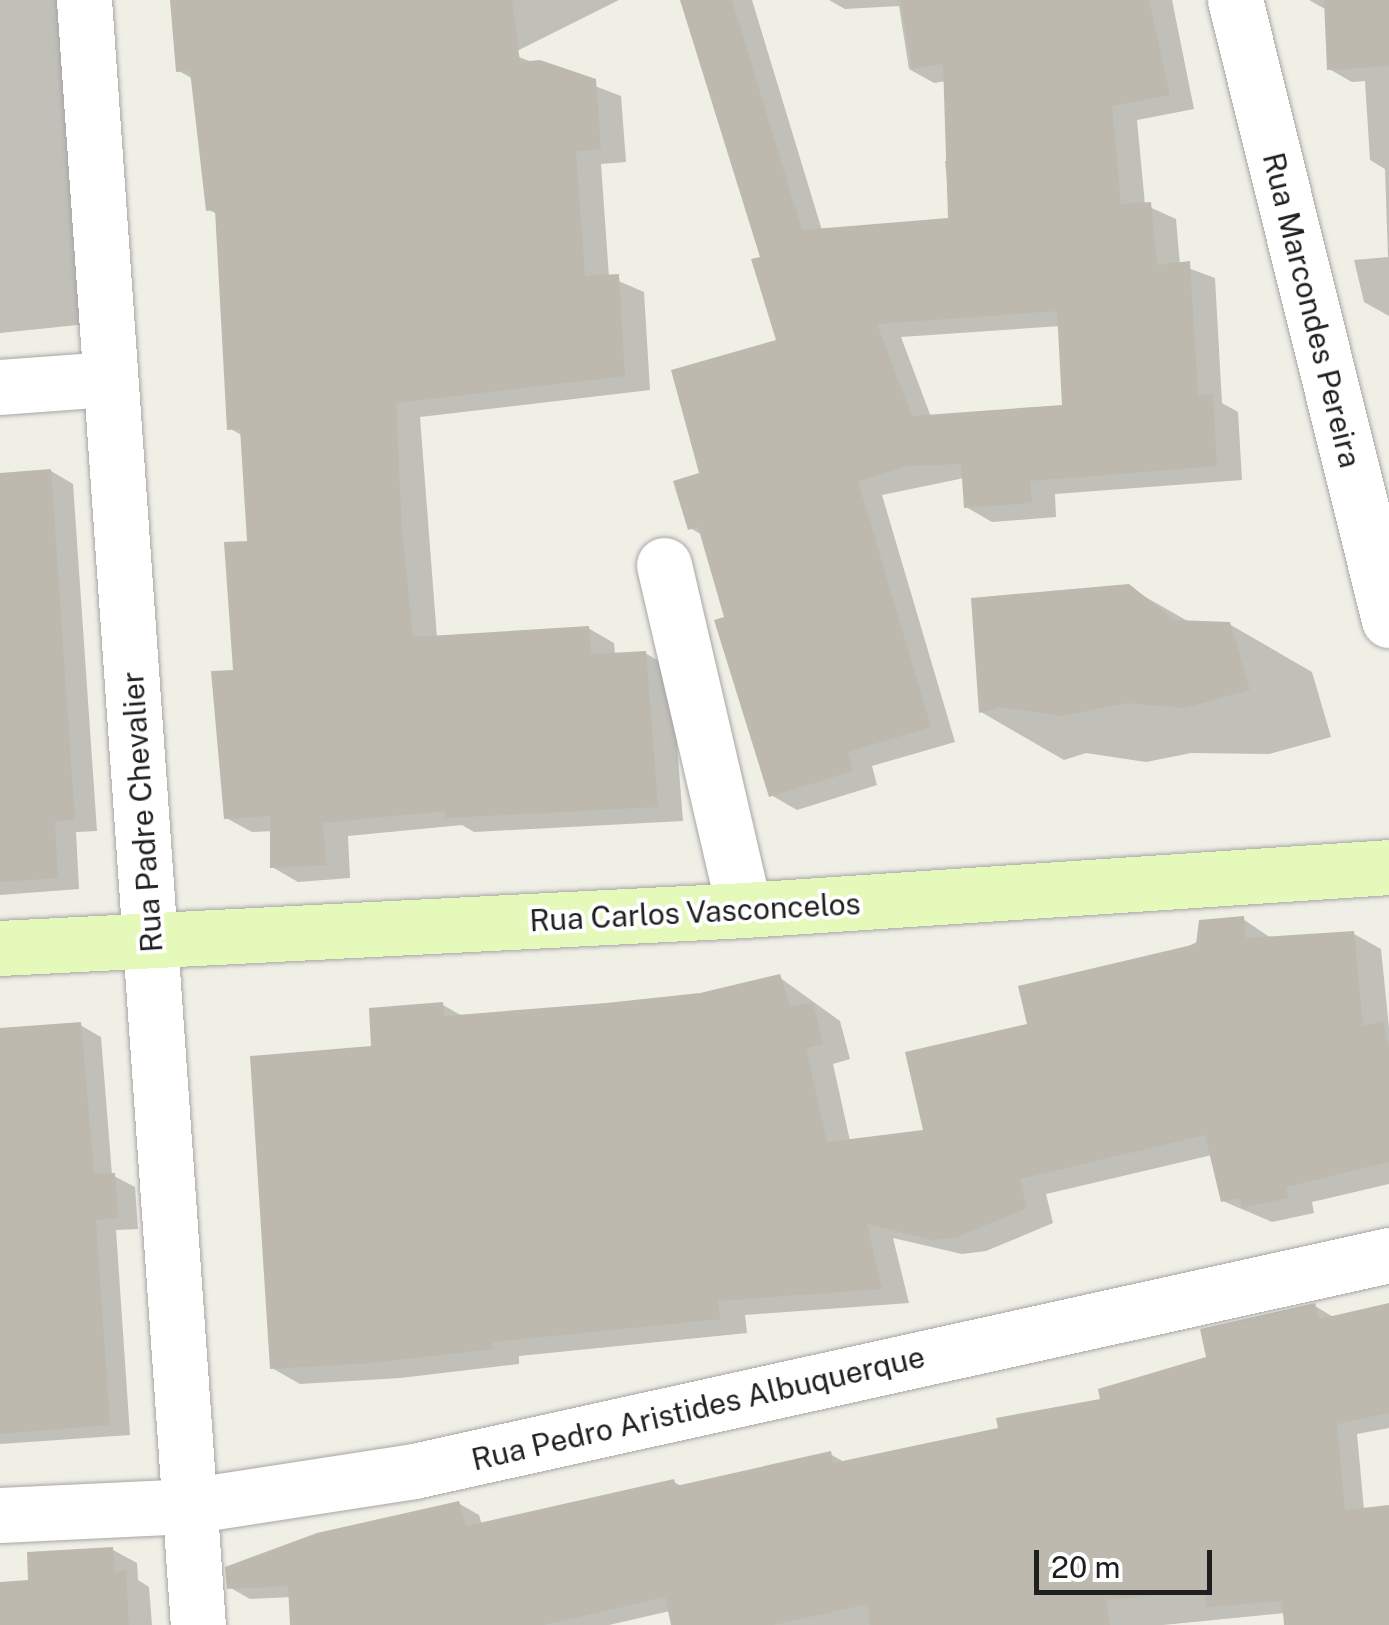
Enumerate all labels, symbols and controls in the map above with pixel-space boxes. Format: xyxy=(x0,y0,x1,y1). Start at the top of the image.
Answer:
street label: Rua Marcondes Pereira xyxy=(1255,149,1369,471)
street label: Rua Padre Chevalier xyxy=(114,670,170,954)
street label: Rua Carlos Vasconcelos xyxy=(528,885,862,939)
street label: Rua Pedro Aristides Albuquerque xyxy=(468,1338,928,1478)
scale bar xyxy=(1039,1530,1216,1592)
text: 20 m xyxy=(1051,1549,1120,1585)

